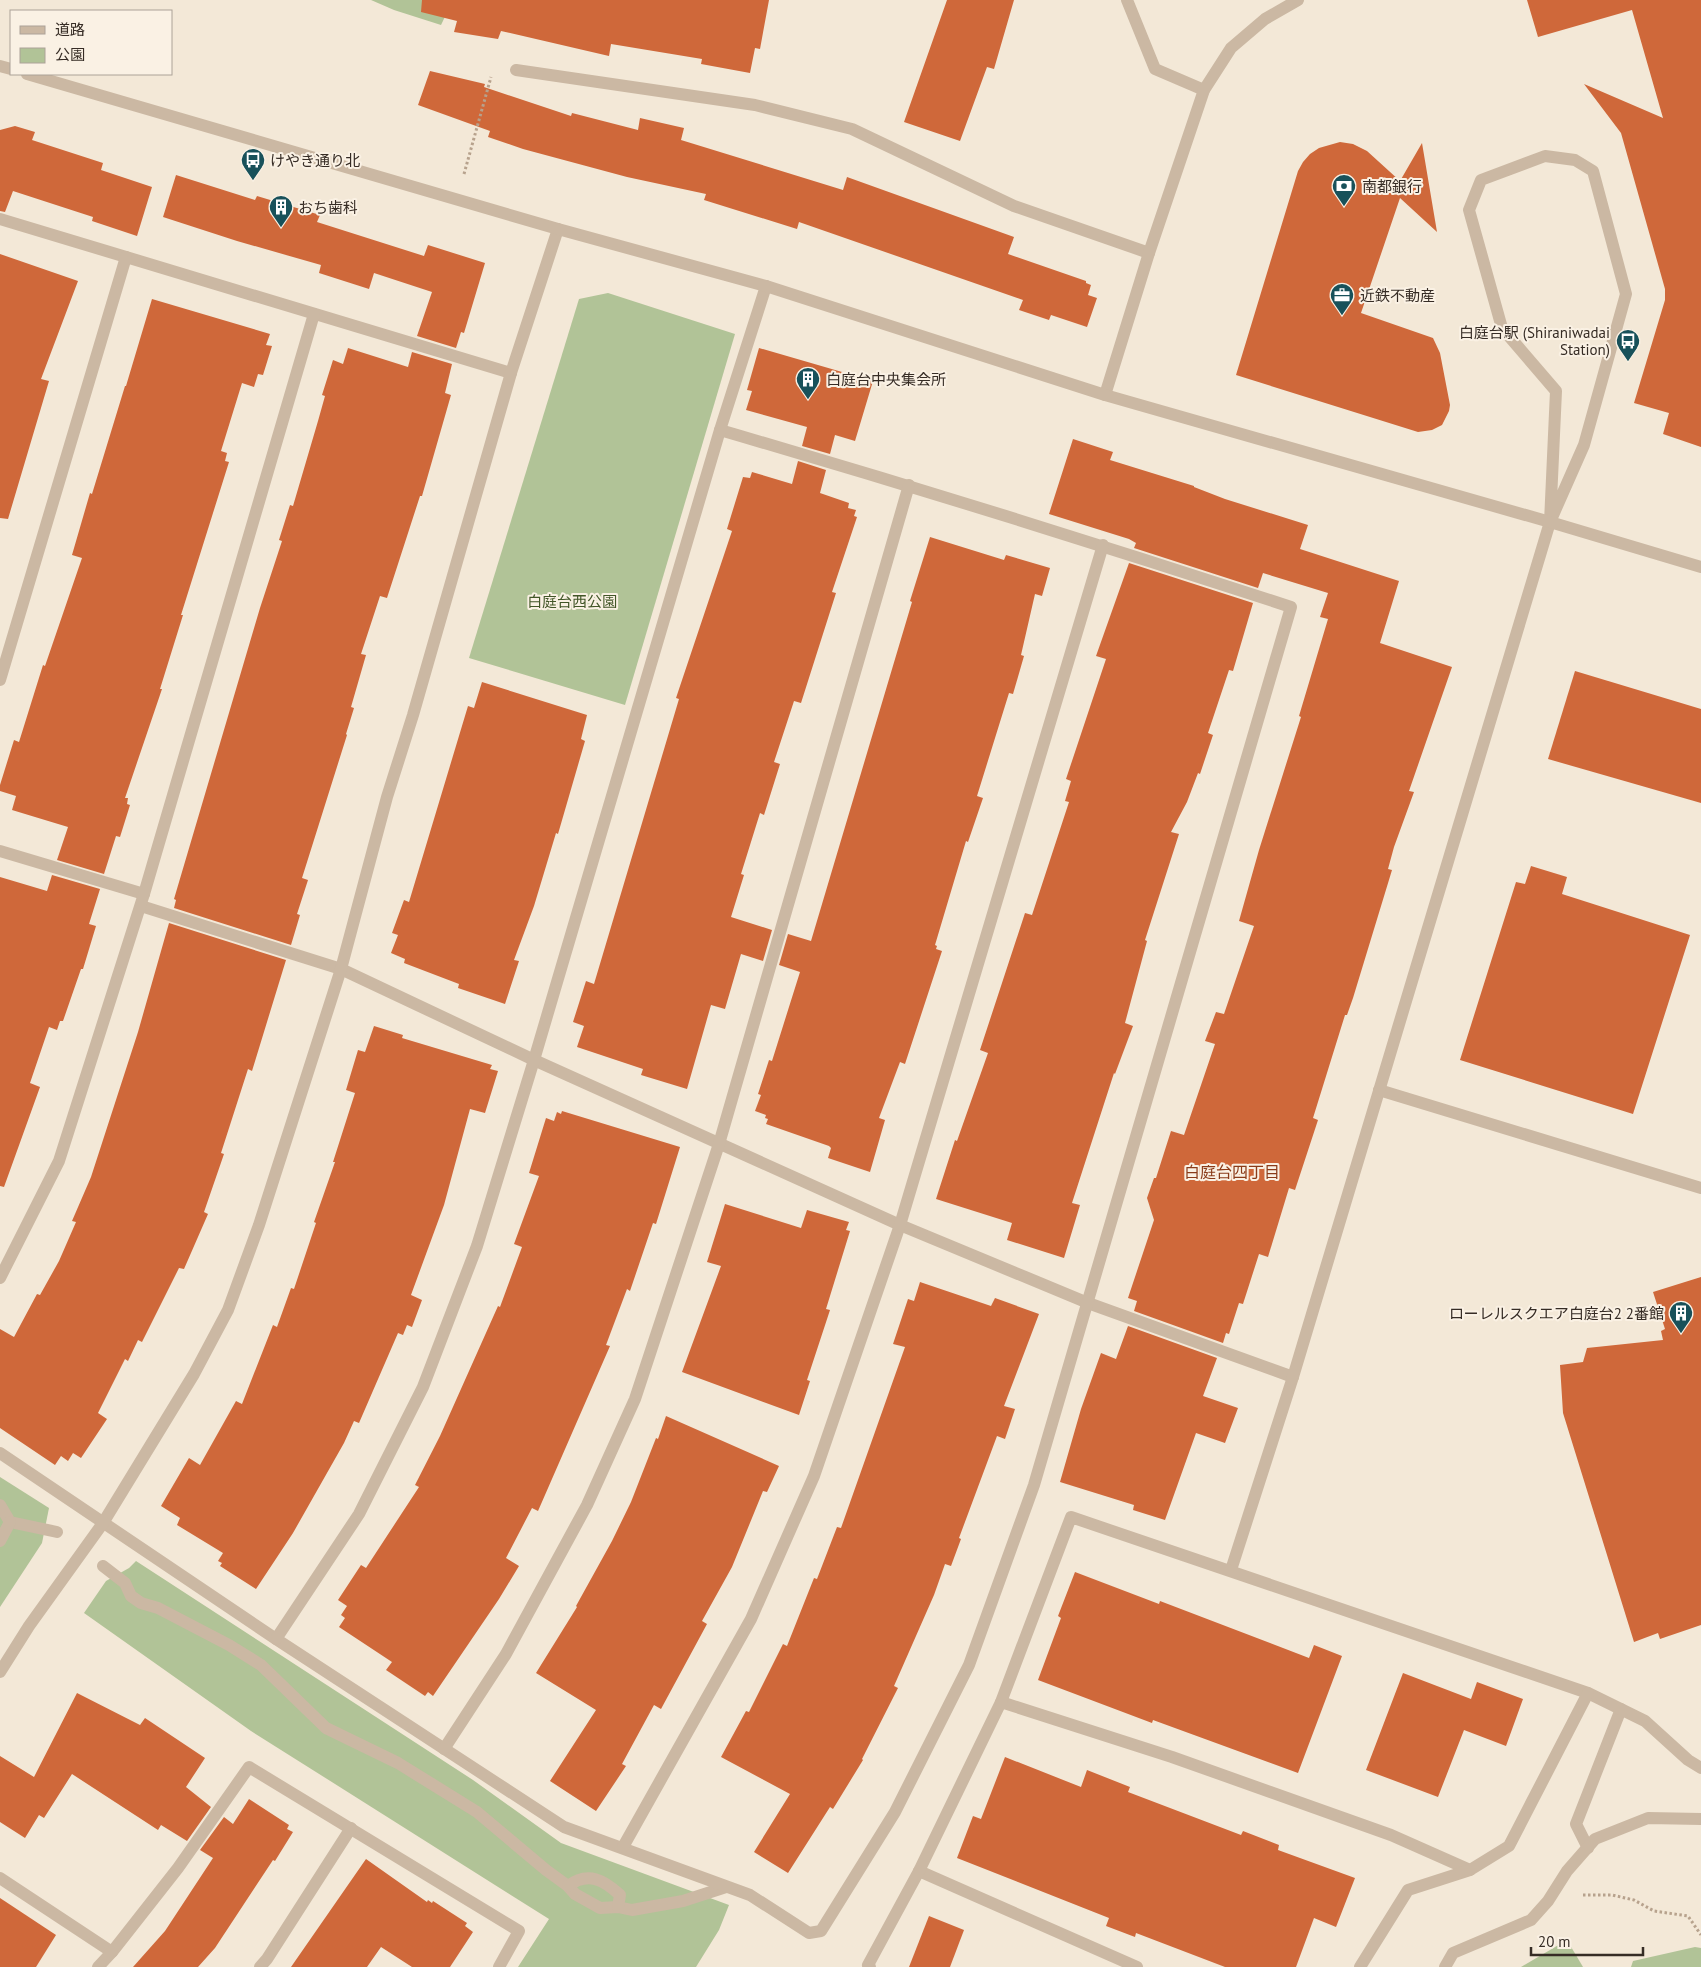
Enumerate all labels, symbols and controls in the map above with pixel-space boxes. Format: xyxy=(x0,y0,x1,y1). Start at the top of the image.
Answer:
legend xyxy=(10,10,172,75)
text: 道路 xyxy=(55,20,85,39)
text: 公園 xyxy=(55,45,85,64)
bus stop icon: けやき通り北 xyxy=(240,147,266,181)
place label: けやき通り北 xyxy=(270,151,360,170)
bank icon: 南都銀行 xyxy=(1331,173,1357,207)
place label: 南都銀行 xyxy=(1362,177,1422,196)
building icon: おち歯科 xyxy=(268,194,294,228)
place label: おち歯科 xyxy=(298,198,358,217)
office icon: 近鉄不動産 xyxy=(1329,282,1355,316)
place label: 近鉄不動産 xyxy=(1360,286,1435,305)
place label: 白庭台駅 (Shiraniwadai Station) xyxy=(1459,323,1610,359)
bus stop icon: 白庭台駅 (Shiraniwadai Station) xyxy=(1615,328,1641,362)
building icon: 白庭台中央集会所 xyxy=(795,366,821,400)
place label: 白庭台中央集会所 xyxy=(826,370,946,389)
park label: 白庭台西公園 xyxy=(527,592,617,611)
district label: 白庭台四丁目 xyxy=(1184,1162,1280,1182)
building icon: ローレルスクエア白庭台2 2番館 xyxy=(1668,1300,1694,1334)
place label: ローレルスクエア白庭台2 2番館 xyxy=(1449,1304,1664,1323)
scale bar xyxy=(1531,1924,1644,1956)
text: 20 m xyxy=(1538,1932,1571,1951)

